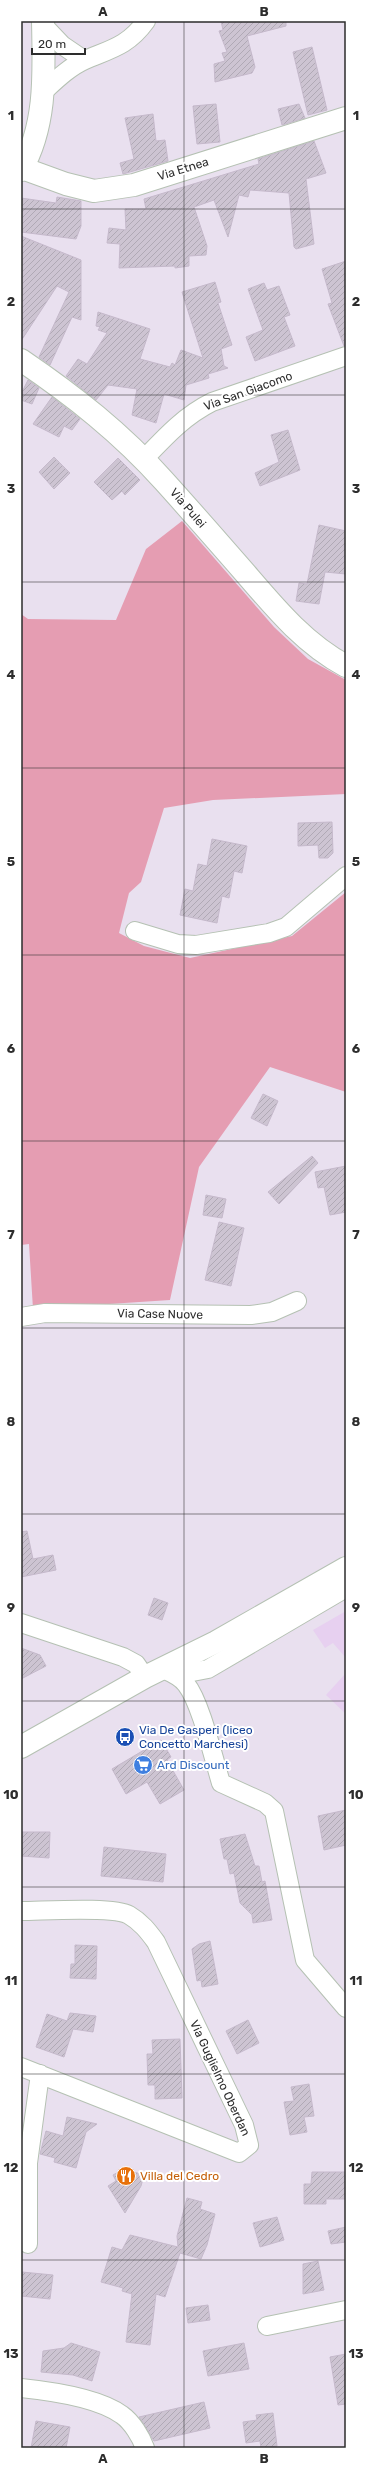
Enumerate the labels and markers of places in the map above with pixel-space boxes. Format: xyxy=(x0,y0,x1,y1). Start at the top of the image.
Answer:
place label: Via De Gasperi (liceo Concetto Marchesi) xyxy=(139,1723,253,1751)
bus stop icon: Via De Gasperi (liceo Concetto Marchesi) xyxy=(114,1726,136,1748)
supermarket icon: Ard Discount xyxy=(132,1754,154,1776)
place label: Ard Discount xyxy=(157,1758,230,1772)
restaurant icon: Villa del Cedro xyxy=(115,2165,137,2187)
place label: Villa del Cedro xyxy=(140,2169,219,2183)

